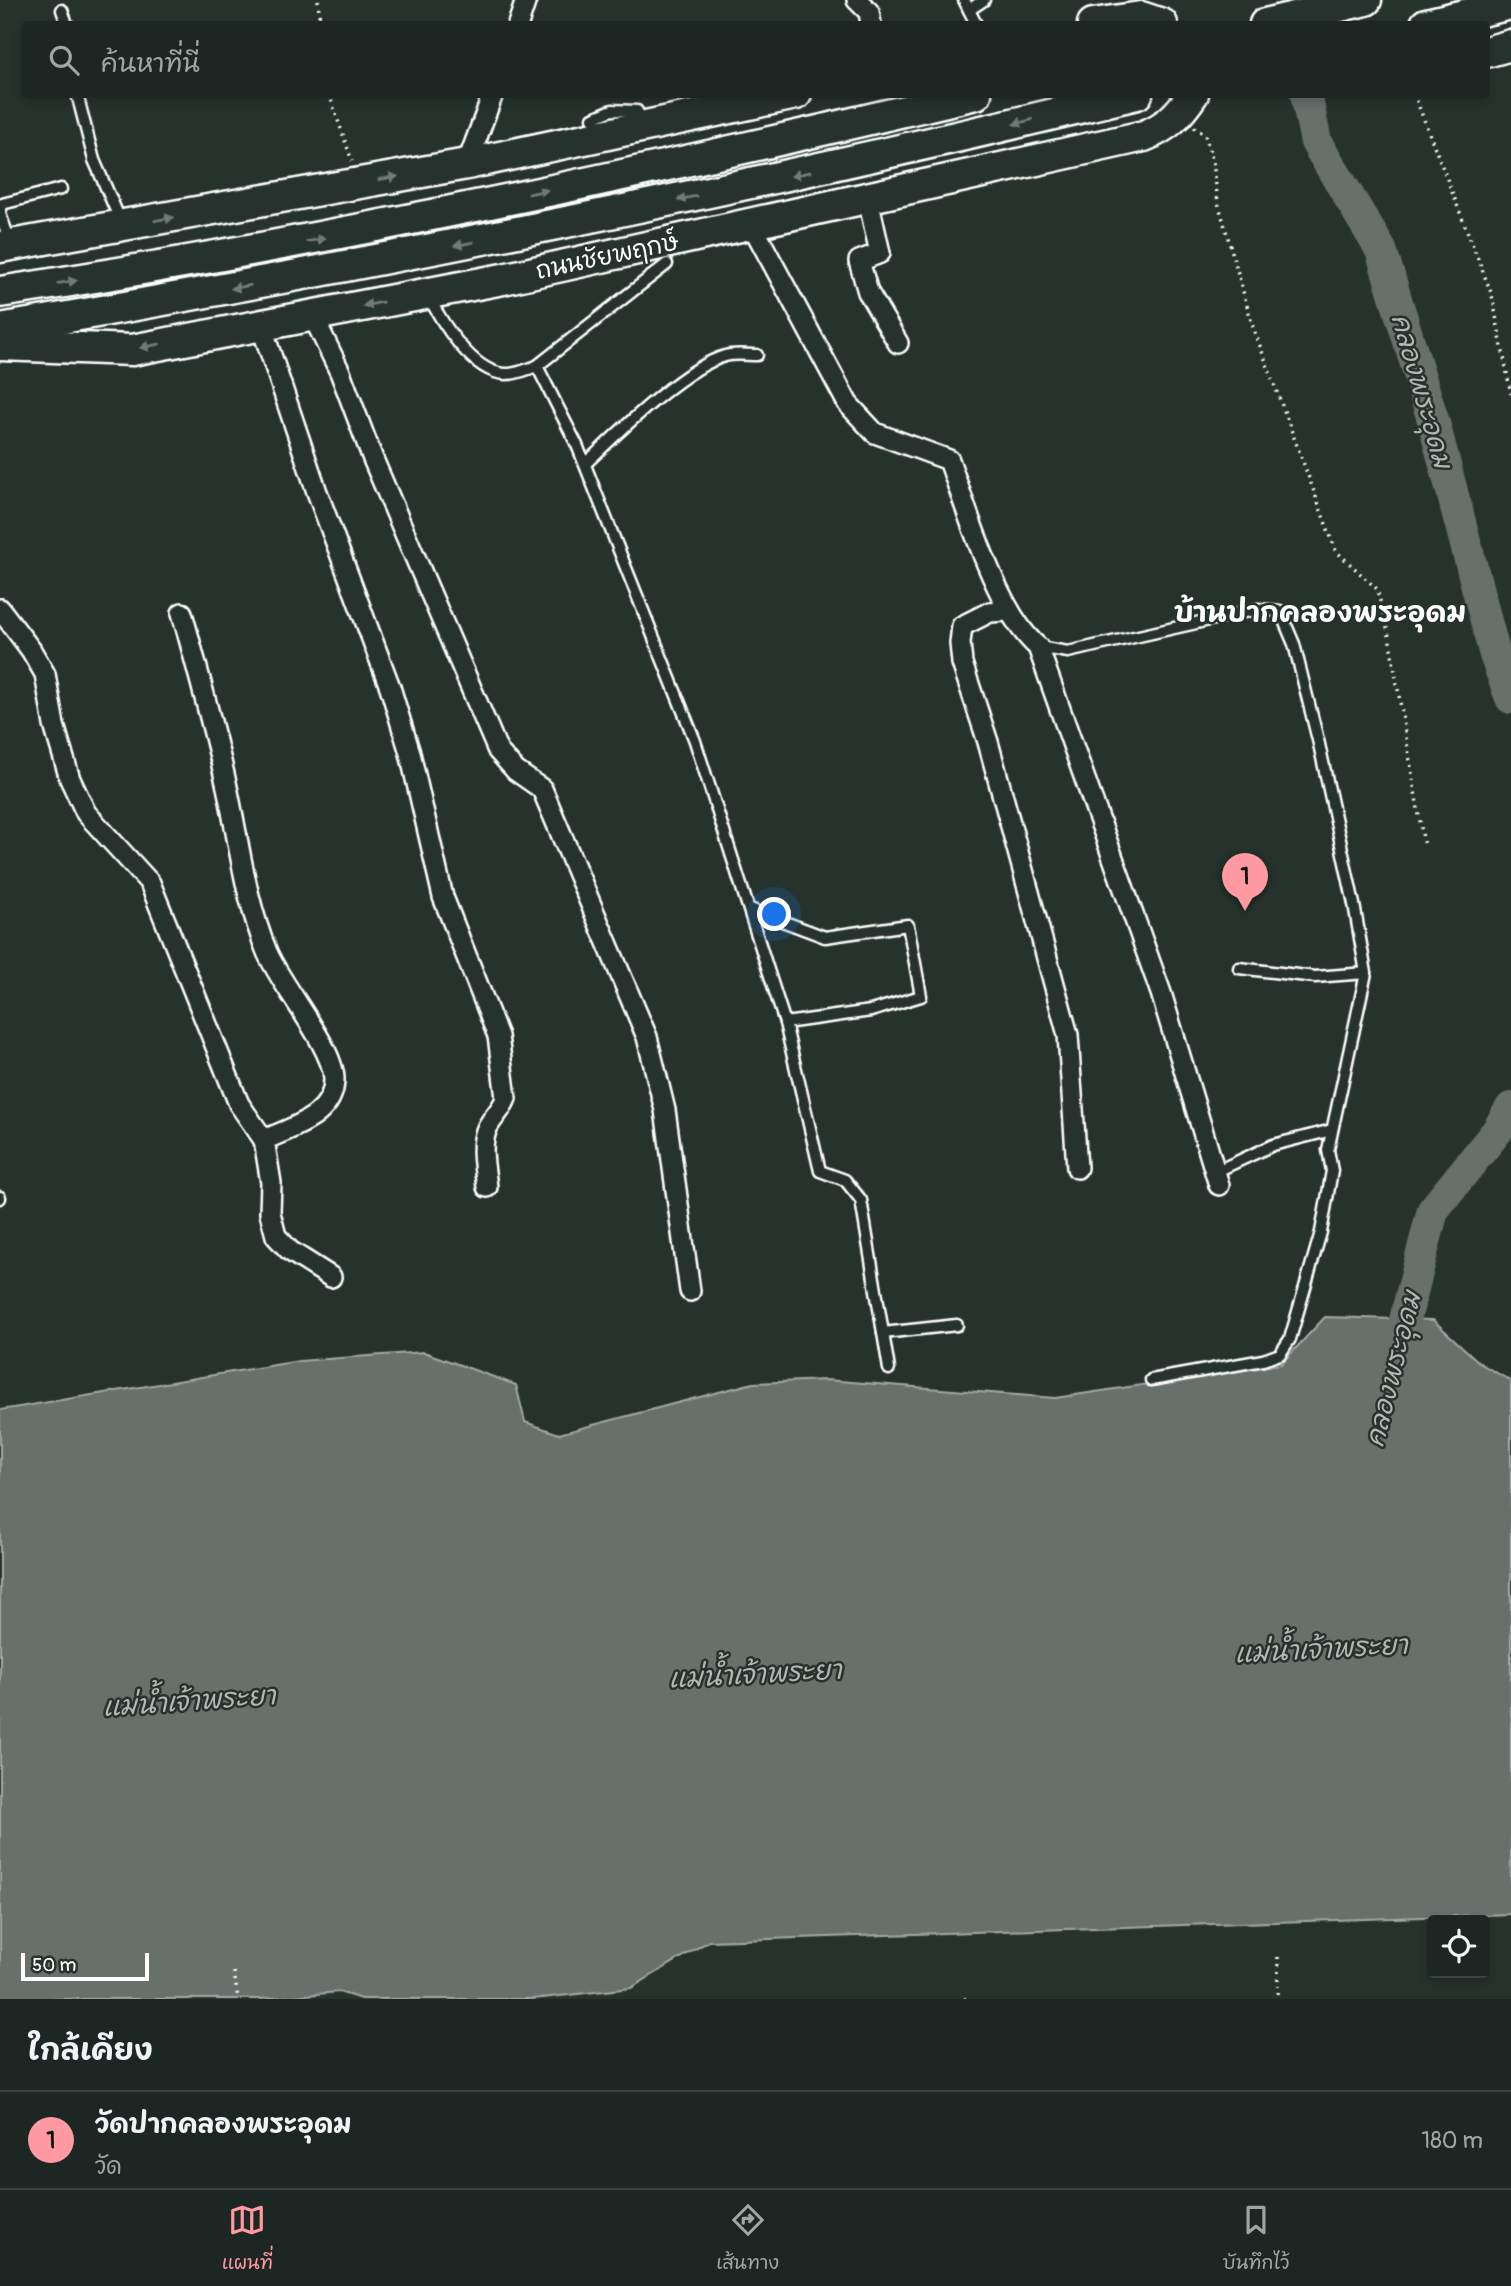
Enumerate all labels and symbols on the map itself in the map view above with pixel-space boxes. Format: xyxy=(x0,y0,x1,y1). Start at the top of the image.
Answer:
one-way arrow xyxy=(1011,117,1033,128)
one-way arrow xyxy=(790,168,812,179)
one-way arrow xyxy=(377,173,399,184)
one-way arrow xyxy=(527,187,549,198)
one-way arrow xyxy=(676,193,698,204)
one-way arrow xyxy=(153,213,175,224)
street label: ถนนชัยพฤกษ์ xyxy=(533,225,682,287)
one-way arrow xyxy=(305,234,327,245)
one-way arrow xyxy=(453,238,475,249)
one-way arrow xyxy=(57,276,79,287)
one-way arrow xyxy=(230,282,252,293)
one-way arrow xyxy=(362,299,384,310)
water label: คลองพระอุดม xyxy=(1381,310,1459,475)
one-way arrow xyxy=(138,341,160,352)
district label: บ้านปากคลองพระอุดม xyxy=(1174,594,1466,633)
pin: 1 xyxy=(1222,853,1268,911)
your location xyxy=(757,897,791,931)
water label: คลองพระอุดม xyxy=(1359,1286,1432,1451)
water label: แม่น้ำเจ้าพระยา xyxy=(1233,1620,1410,1671)
water label: แม่น้ำเจ้าพระยา xyxy=(667,1645,844,1696)
water label: แม่น้ำเจ้าพระยา xyxy=(101,1671,278,1724)
scale bar xyxy=(21,1950,149,1982)

